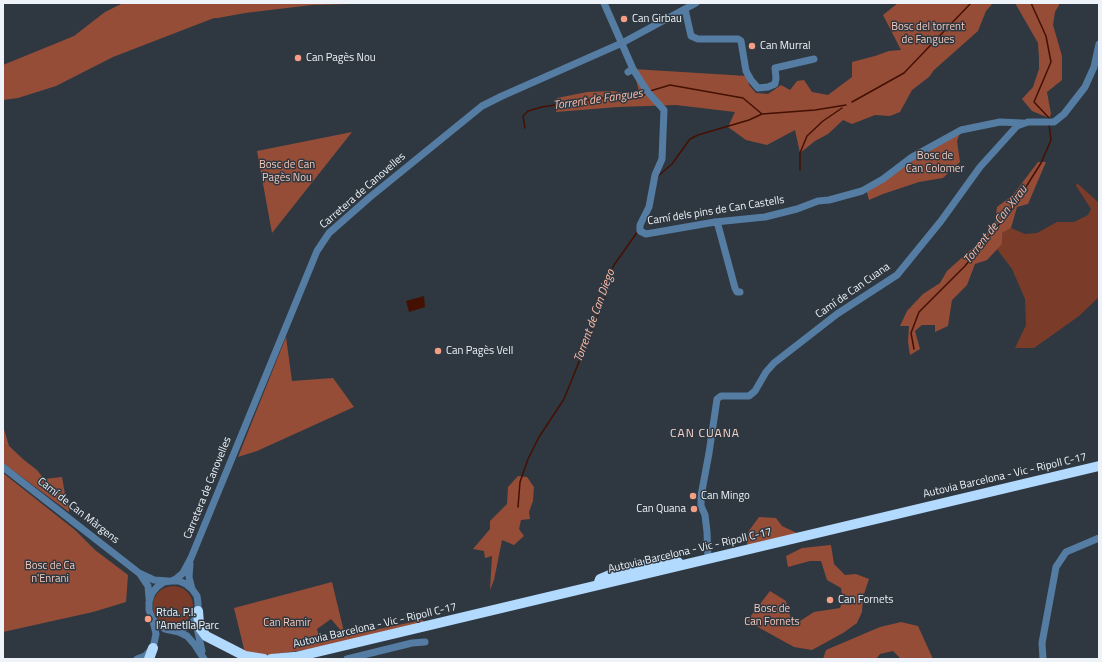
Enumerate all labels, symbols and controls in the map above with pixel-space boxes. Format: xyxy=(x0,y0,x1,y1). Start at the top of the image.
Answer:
place label: Can Girbau xyxy=(632,12,682,26)
marker: Can Girbau xyxy=(619,14,629,24)
park label: Bosc del torrent de Fangues xyxy=(891,20,965,46)
place label: Can Murral xyxy=(760,39,811,53)
marker: Can Murral xyxy=(747,41,757,51)
place label: Can Pagès Nou xyxy=(306,51,376,65)
marker: Can Pagès Nou xyxy=(293,53,303,63)
water label: Torrent de Fangues xyxy=(552,87,644,113)
park label: Bosc de Can Colomer xyxy=(906,149,964,175)
street label: Carretera de Canovelles xyxy=(318,150,408,232)
park label: Bosc de Can Pagès Nou xyxy=(259,158,315,184)
water label: Torrent de Can Xirau xyxy=(961,183,1031,267)
street label: Camí dels pins de Can Castells xyxy=(647,194,785,228)
street label: Camí de Can Cuana xyxy=(813,260,893,322)
water label: Torrent de Can Diego xyxy=(572,268,618,364)
place label: Can Pagès Vell xyxy=(446,344,513,358)
marker: Can Pagès Vell xyxy=(433,346,443,356)
district label: CAN CUANA xyxy=(670,427,740,441)
street label: Carretera de Canovelles xyxy=(181,435,235,541)
street label: Autovia Barcelona - Vic - Ripoll C-17 xyxy=(922,451,1088,501)
street label: Camí de Can Màrgens xyxy=(35,475,121,547)
place label: Can Mingo xyxy=(701,489,750,503)
marker: Can Mingo xyxy=(688,491,698,501)
place label: Can Quana xyxy=(636,502,686,516)
marker: Can Quana xyxy=(689,504,699,514)
street label: Autovia Barcelona - Vic - Ripoll C-17 xyxy=(607,526,773,576)
park label: Bosc de Ca n'Enrani xyxy=(25,559,75,585)
place label: Can Fornets xyxy=(838,593,893,607)
marker: Can Fornets xyxy=(825,595,835,605)
street label: Autovia Barcelona - Vic - Ripoll C-17 xyxy=(292,601,458,651)
park label: Bosc de Can Fornets xyxy=(744,602,800,628)
place label: Rtda. P.I. l'Ametlla Parc xyxy=(156,606,219,632)
marker: Rtda. P.I. l'Ametlla Parc xyxy=(143,614,153,624)
park label: Can Ramir xyxy=(263,616,311,630)

